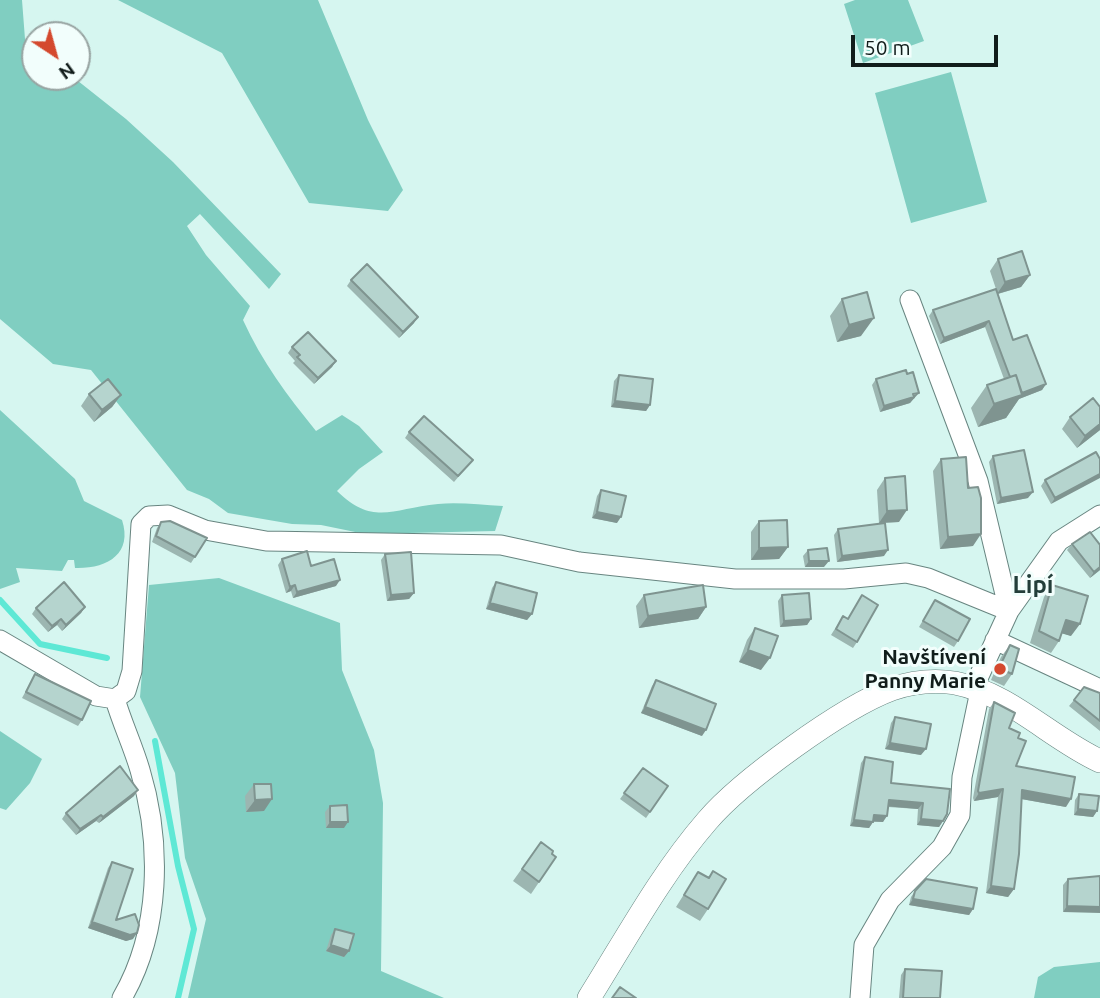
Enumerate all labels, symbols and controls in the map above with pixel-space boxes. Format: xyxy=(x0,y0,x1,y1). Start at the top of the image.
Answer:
north arrow xyxy=(21,21,91,91)
scale bar xyxy=(855,21,1002,65)
text: 50 m xyxy=(864,35,911,59)
text: N xyxy=(55,58,79,84)
district label: Lipí xyxy=(1013,571,1053,599)
place label: Navštívení Panny Marie xyxy=(865,644,986,694)
marker: Navštívení Panny Marie xyxy=(992,661,1008,677)

